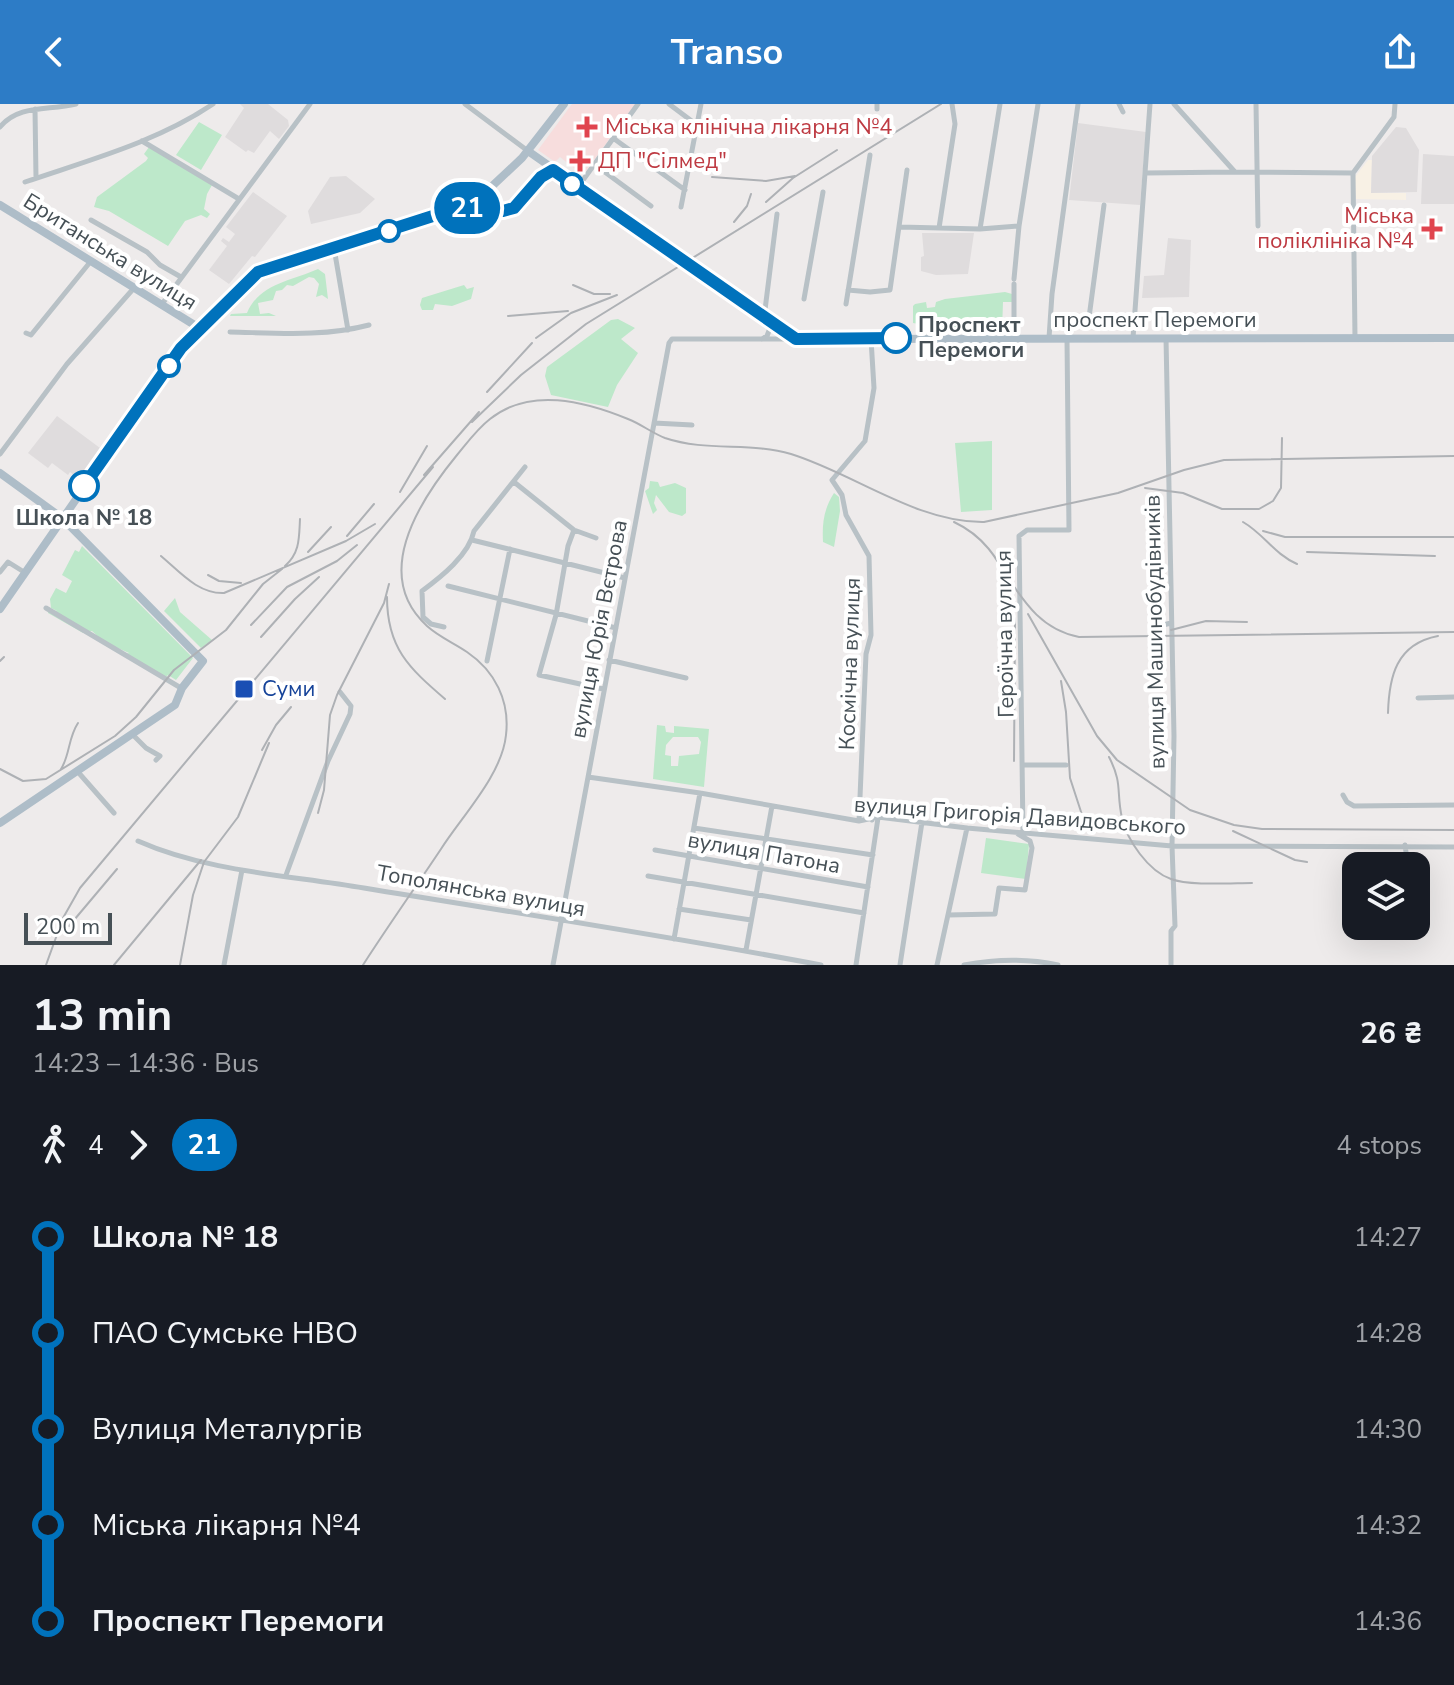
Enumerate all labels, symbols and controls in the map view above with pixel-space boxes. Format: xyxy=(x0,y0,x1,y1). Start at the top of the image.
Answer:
text: Transo xyxy=(671,28,783,77)
icon: back xyxy=(32,30,76,74)
icon: share xyxy=(1378,30,1422,74)
place label: Міська клінічна лікарня №4 xyxy=(605,112,893,142)
marker: Міська клінічна лікарня №4 xyxy=(576,116,598,138)
place label: ДП "Сілмед" xyxy=(598,146,727,176)
marker: ДП "Сілмед" xyxy=(569,150,591,172)
unlabelled marker xyxy=(561,173,583,195)
line badge: 21 xyxy=(431,182,503,234)
street label: Британська вулиця xyxy=(17,186,203,318)
text: 21 xyxy=(450,189,484,227)
place label: Міська поліклініка №4 xyxy=(1257,201,1414,256)
marker: Міська поліклініка №4 xyxy=(1421,218,1443,240)
unlabelled marker xyxy=(378,220,400,242)
street label: проспект Перемоги xyxy=(1053,305,1257,335)
place label: Проспект Перемоги xyxy=(918,310,1024,365)
marker: Проспект Перемоги xyxy=(881,323,911,353)
unlabelled marker xyxy=(158,355,180,377)
marker: Школа № 18 xyxy=(69,471,99,501)
street label: вулиця Машинобудівників xyxy=(1138,495,1172,769)
place label: Школа № 18 xyxy=(16,503,152,533)
street label: вулиця Юрія Вєтрова xyxy=(563,517,635,741)
street label: Героїчна вулиця xyxy=(989,550,1021,718)
street label: Космічна вулиця xyxy=(832,577,868,751)
place label: Суми xyxy=(262,674,315,704)
marker: Суми xyxy=(233,678,255,700)
street label: вулиця Григорія Давидовського xyxy=(853,789,1187,843)
street label: вулиця Патона xyxy=(685,825,843,881)
map controls xyxy=(1342,852,1430,940)
button: layers xyxy=(1342,852,1430,940)
street label: Тополянська вулиця xyxy=(374,858,588,924)
scale bar xyxy=(24,909,112,945)
text: 200 m xyxy=(36,912,100,942)
text: 13 min xyxy=(32,986,172,1046)
text: 26 ₴ xyxy=(1360,1013,1422,1054)
text: 14:23 – 14:36 · Bus xyxy=(32,1046,259,1081)
icon: walk xyxy=(32,1123,76,1167)
icon: forward xyxy=(116,1123,160,1167)
text: 21 xyxy=(188,1126,221,1164)
text: 4 xyxy=(88,1128,104,1163)
text: 4 stops xyxy=(1336,1128,1422,1163)
text: Школа № 18 xyxy=(92,1217,278,1258)
text: 14:27 xyxy=(1354,1220,1422,1255)
text: ПАО Сумське НВО xyxy=(92,1313,358,1354)
text: 14:28 xyxy=(1354,1316,1422,1351)
text: Вулиця Металургів xyxy=(92,1409,363,1450)
text: 14:30 xyxy=(1354,1412,1422,1447)
text: Міська лікарня №4 xyxy=(92,1505,361,1546)
text: 14:32 xyxy=(1354,1508,1422,1543)
text: Проспект Перемоги xyxy=(92,1601,384,1642)
text: 14:36 xyxy=(1354,1604,1422,1639)

